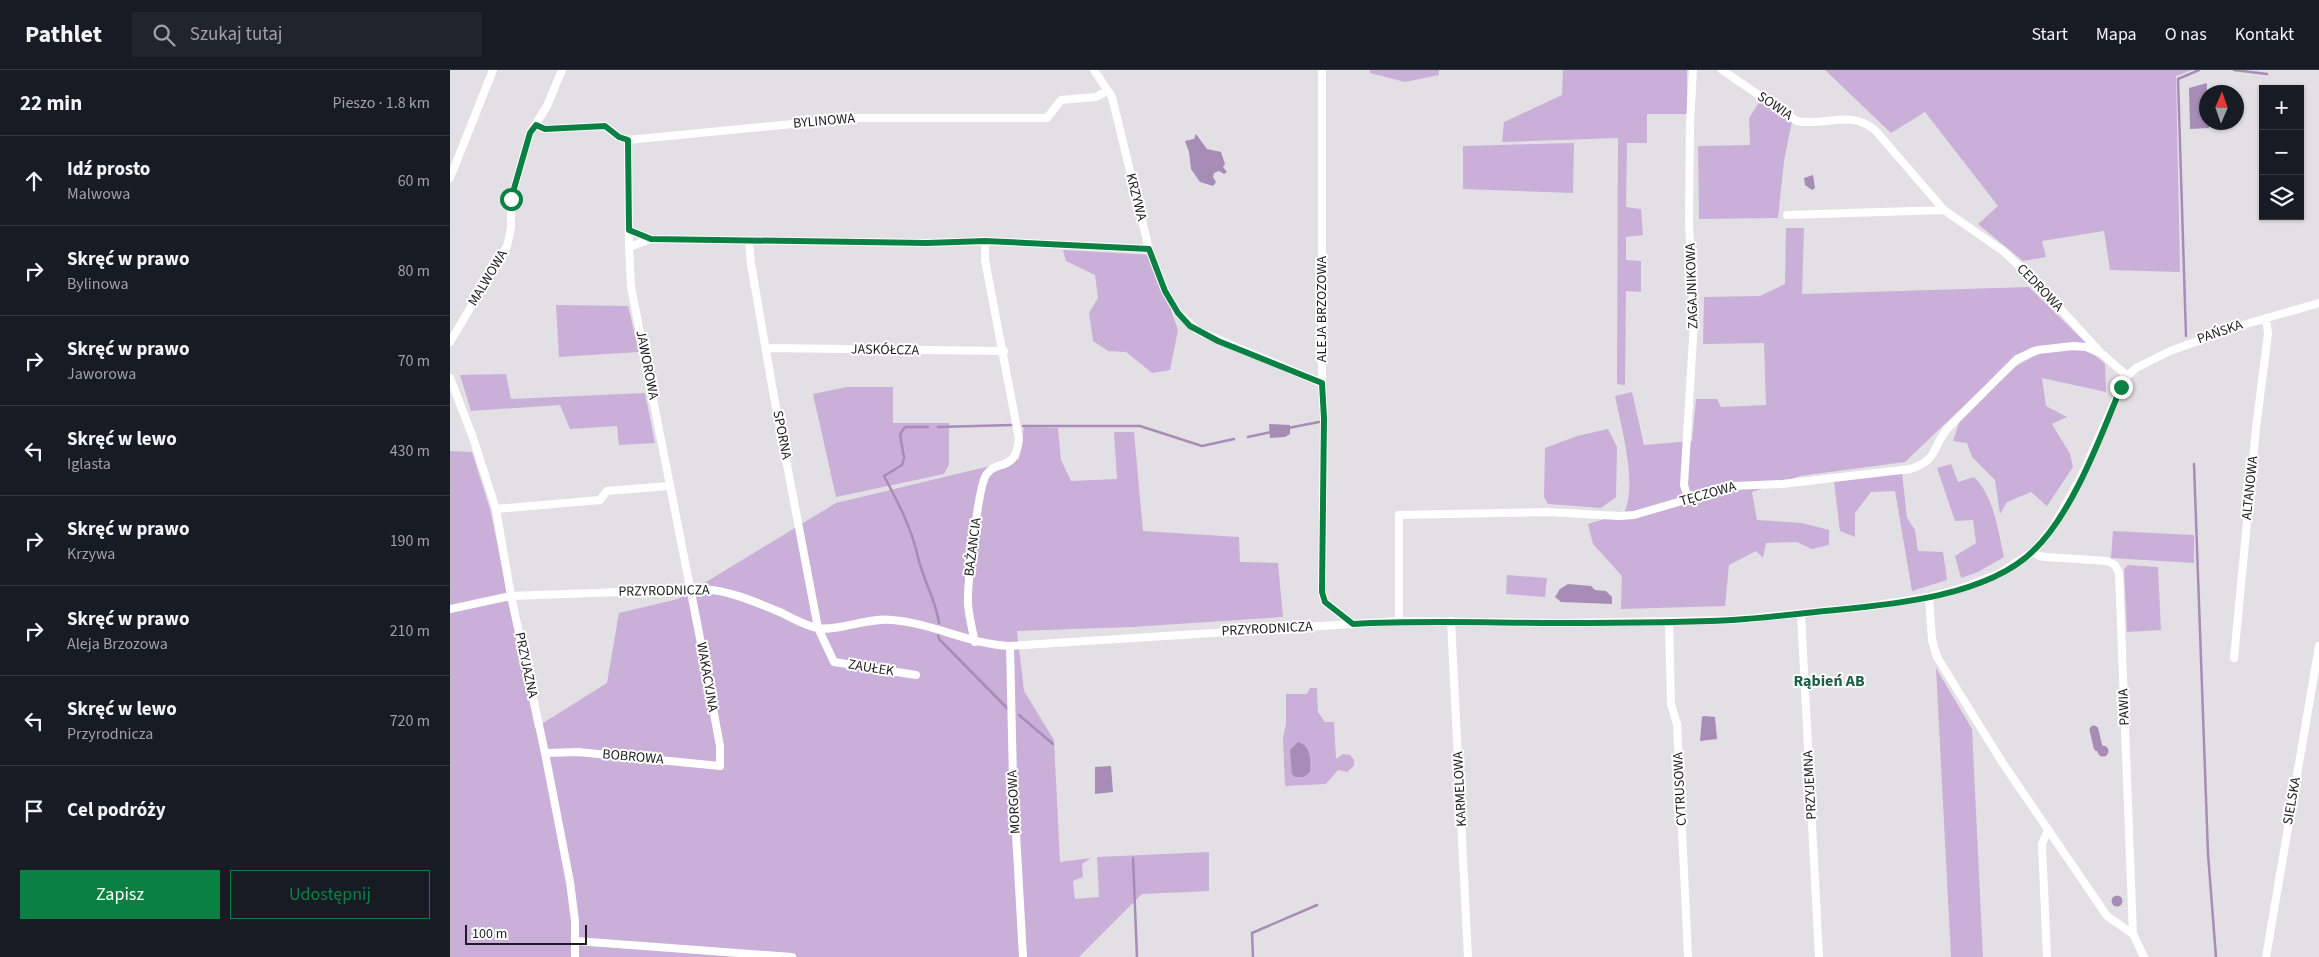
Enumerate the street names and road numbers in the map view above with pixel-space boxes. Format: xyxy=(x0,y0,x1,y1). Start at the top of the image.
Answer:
street label: SOWIA xyxy=(1753,87,1797,125)
street label: BYLINOWA xyxy=(792,108,856,134)
street label: KRZYWA xyxy=(1120,171,1152,223)
street label: ZAGAJNIKOWA xyxy=(1680,242,1703,329)
street label: MALWOWA xyxy=(463,246,513,310)
street label: ALEJA BRZOZOWA xyxy=(1312,255,1332,362)
street label: CEDROWA xyxy=(2012,260,2068,317)
street label: PAŃSKA xyxy=(2195,315,2246,349)
street label: JAWOROWA xyxy=(630,329,664,402)
street label: JASKÓŁCZA xyxy=(851,339,920,361)
street label: SPORNA xyxy=(767,409,797,462)
street label: ALTANOWA xyxy=(2237,455,2263,521)
street label: TĘCZOWA xyxy=(1677,476,1739,512)
street label: BAŻANCIA xyxy=(959,516,987,578)
street label: PRZYRODNICZA xyxy=(618,580,710,602)
street label: PRZYRODNICZA xyxy=(1221,617,1314,641)
street label: PRZYJAZNA xyxy=(509,630,543,700)
street label: WAKACYJNA xyxy=(691,641,723,714)
street label: ZAUŁEK xyxy=(847,654,896,682)
street label: PAWIA xyxy=(2113,688,2135,726)
street label: BOBROWA xyxy=(601,744,665,770)
street label: PRZYJEMNA xyxy=(1798,749,1822,820)
street label: KARMELOWA xyxy=(1448,750,1472,827)
street label: CYTRUSOWA xyxy=(1668,751,1692,826)
street label: MORGOWA xyxy=(1002,769,1026,834)
street label: SIELSKA xyxy=(2278,775,2306,826)

